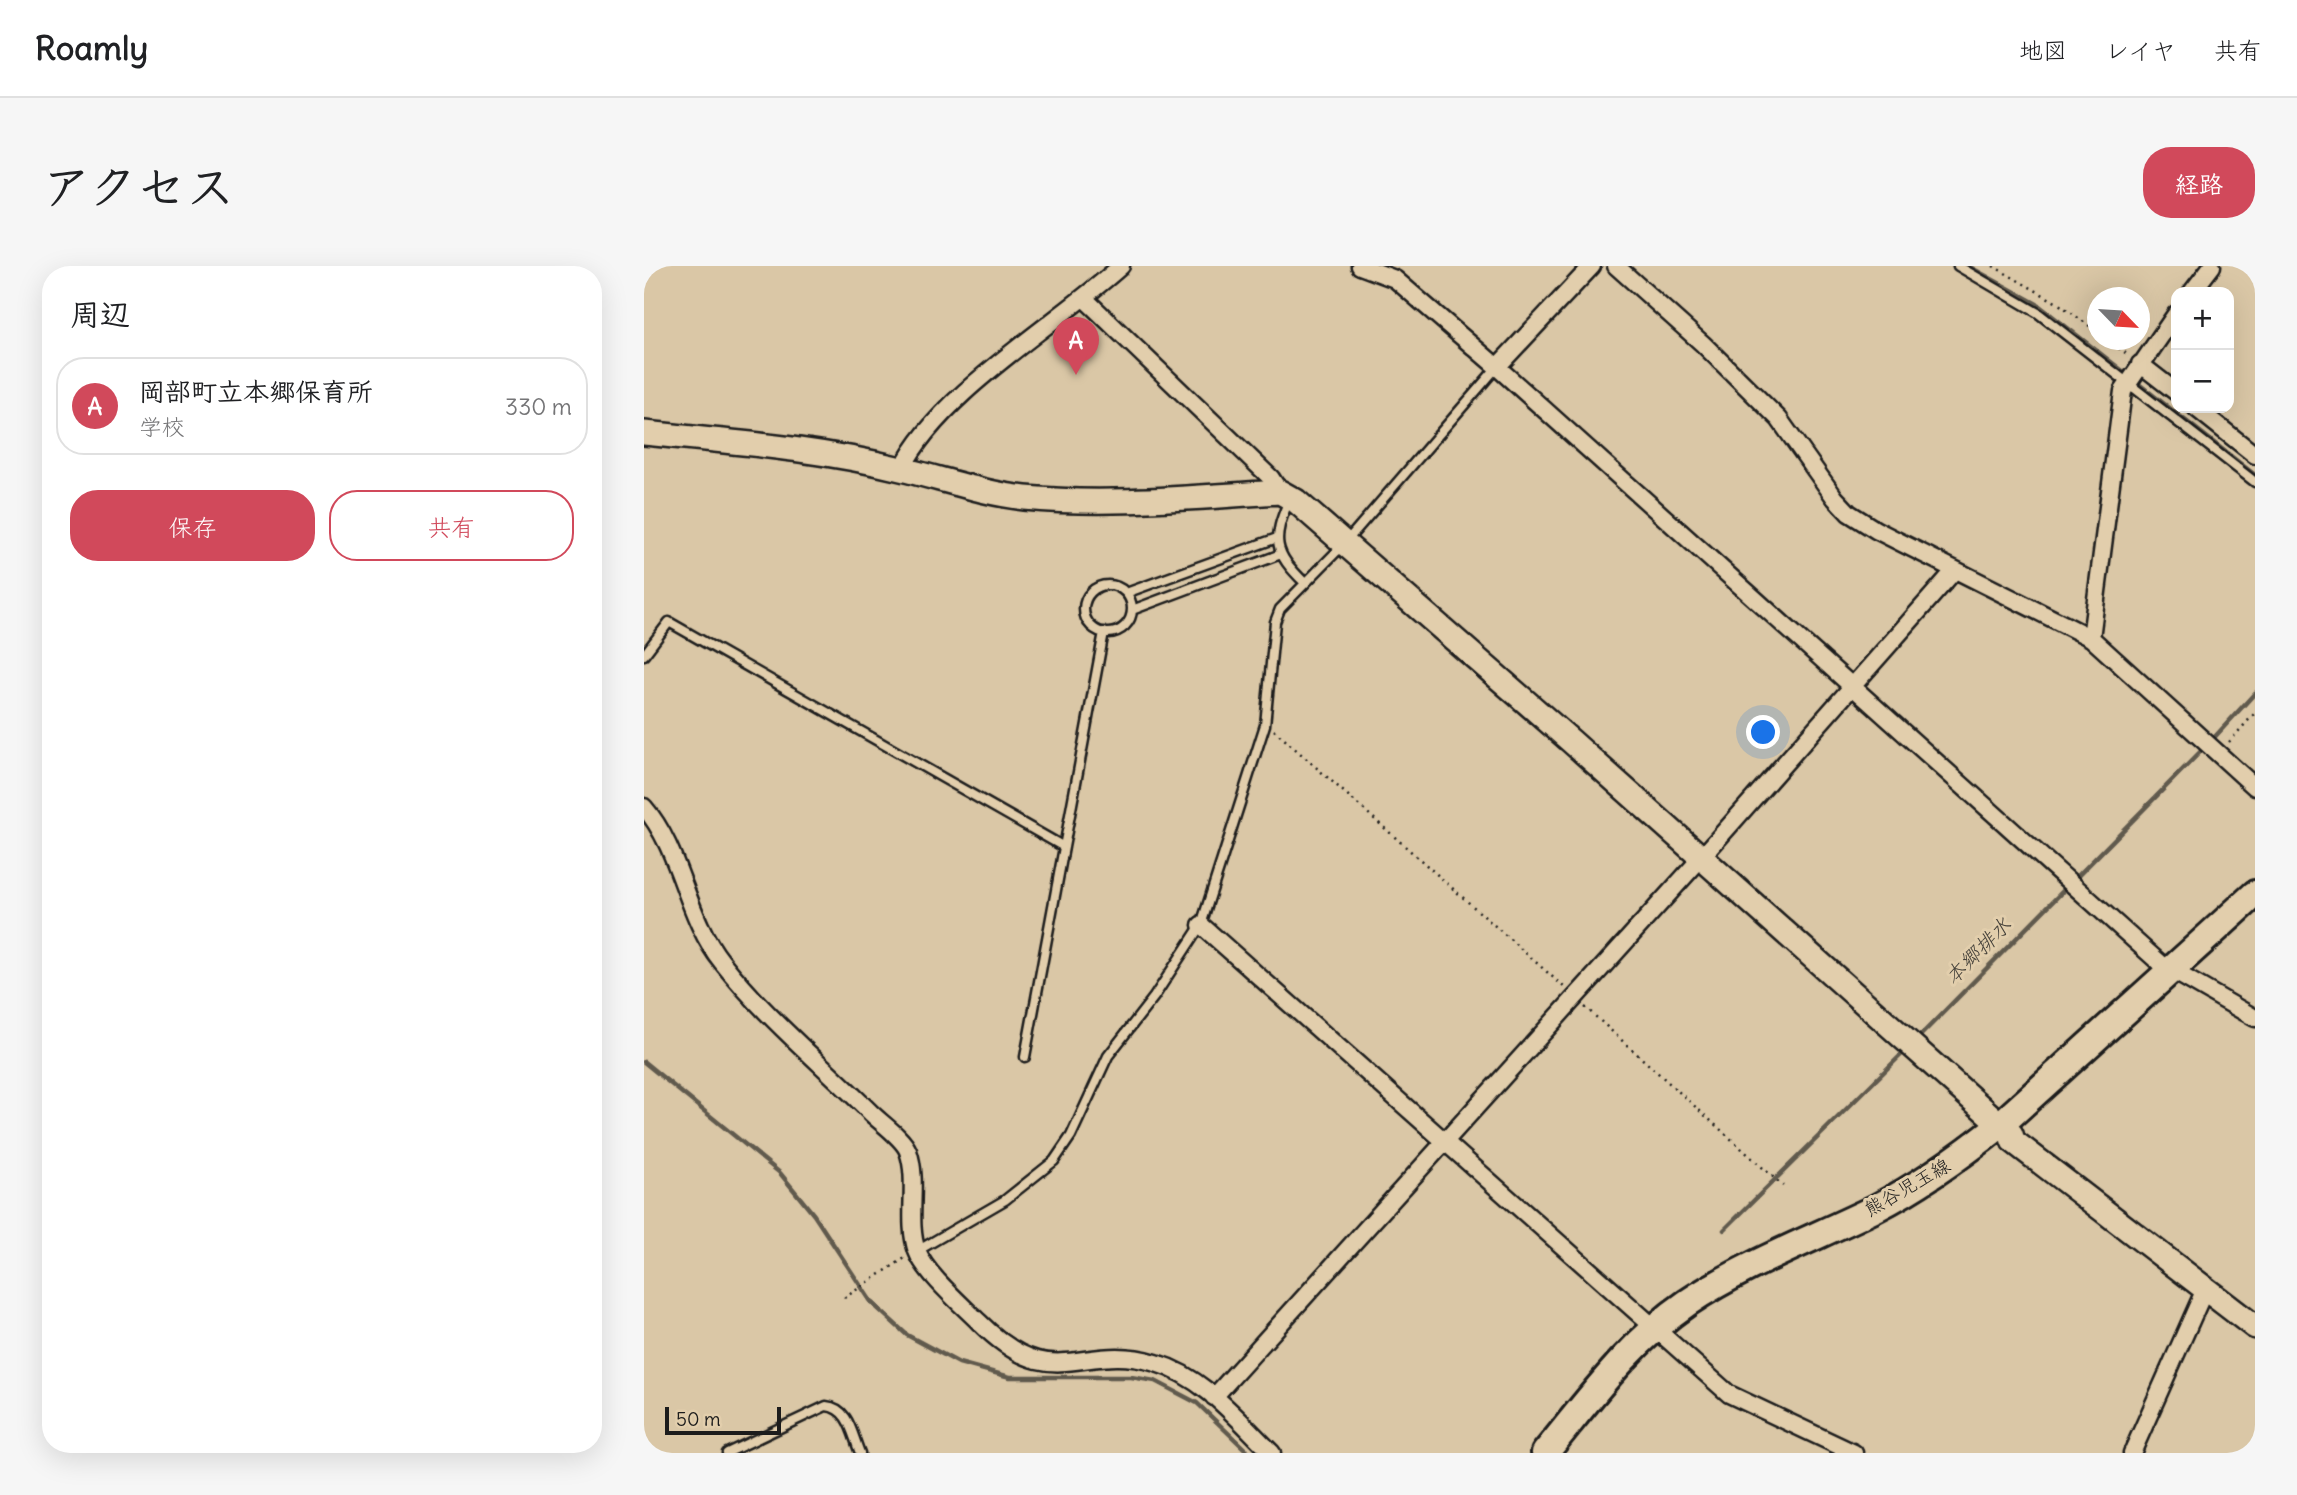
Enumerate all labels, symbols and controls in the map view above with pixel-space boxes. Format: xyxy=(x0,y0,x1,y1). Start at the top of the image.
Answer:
text: Roamly xyxy=(35,27,148,69)
text: 地図 xyxy=(2019,35,2067,65)
text: レイヤ xyxy=(2105,35,2176,65)
text: 共有 xyxy=(2214,35,2262,65)
button: 経路 xyxy=(2143,147,2255,218)
text: アクセス xyxy=(42,156,235,217)
north arrow xyxy=(2087,287,2150,350)
map controls xyxy=(2171,287,2234,413)
button: + xyxy=(2171,287,2234,350)
text: 周辺 xyxy=(70,295,130,333)
pin: A xyxy=(1053,317,1099,375)
button: − xyxy=(2171,350,2234,413)
text: 岡部町立本郷保育所 xyxy=(139,375,373,408)
text: A xyxy=(88,392,102,421)
text: 330 m xyxy=(505,392,572,421)
text: 学校 xyxy=(139,412,185,441)
button: 保存 xyxy=(70,490,315,561)
button: 共有 xyxy=(329,490,574,561)
your location xyxy=(1746,715,1780,749)
water label: 本郷排水 xyxy=(1938,911,2017,990)
street label: 熊谷児玉線 xyxy=(1860,1153,1954,1221)
scale bar xyxy=(665,1404,780,1436)
text: 50 m xyxy=(676,1407,721,1431)

